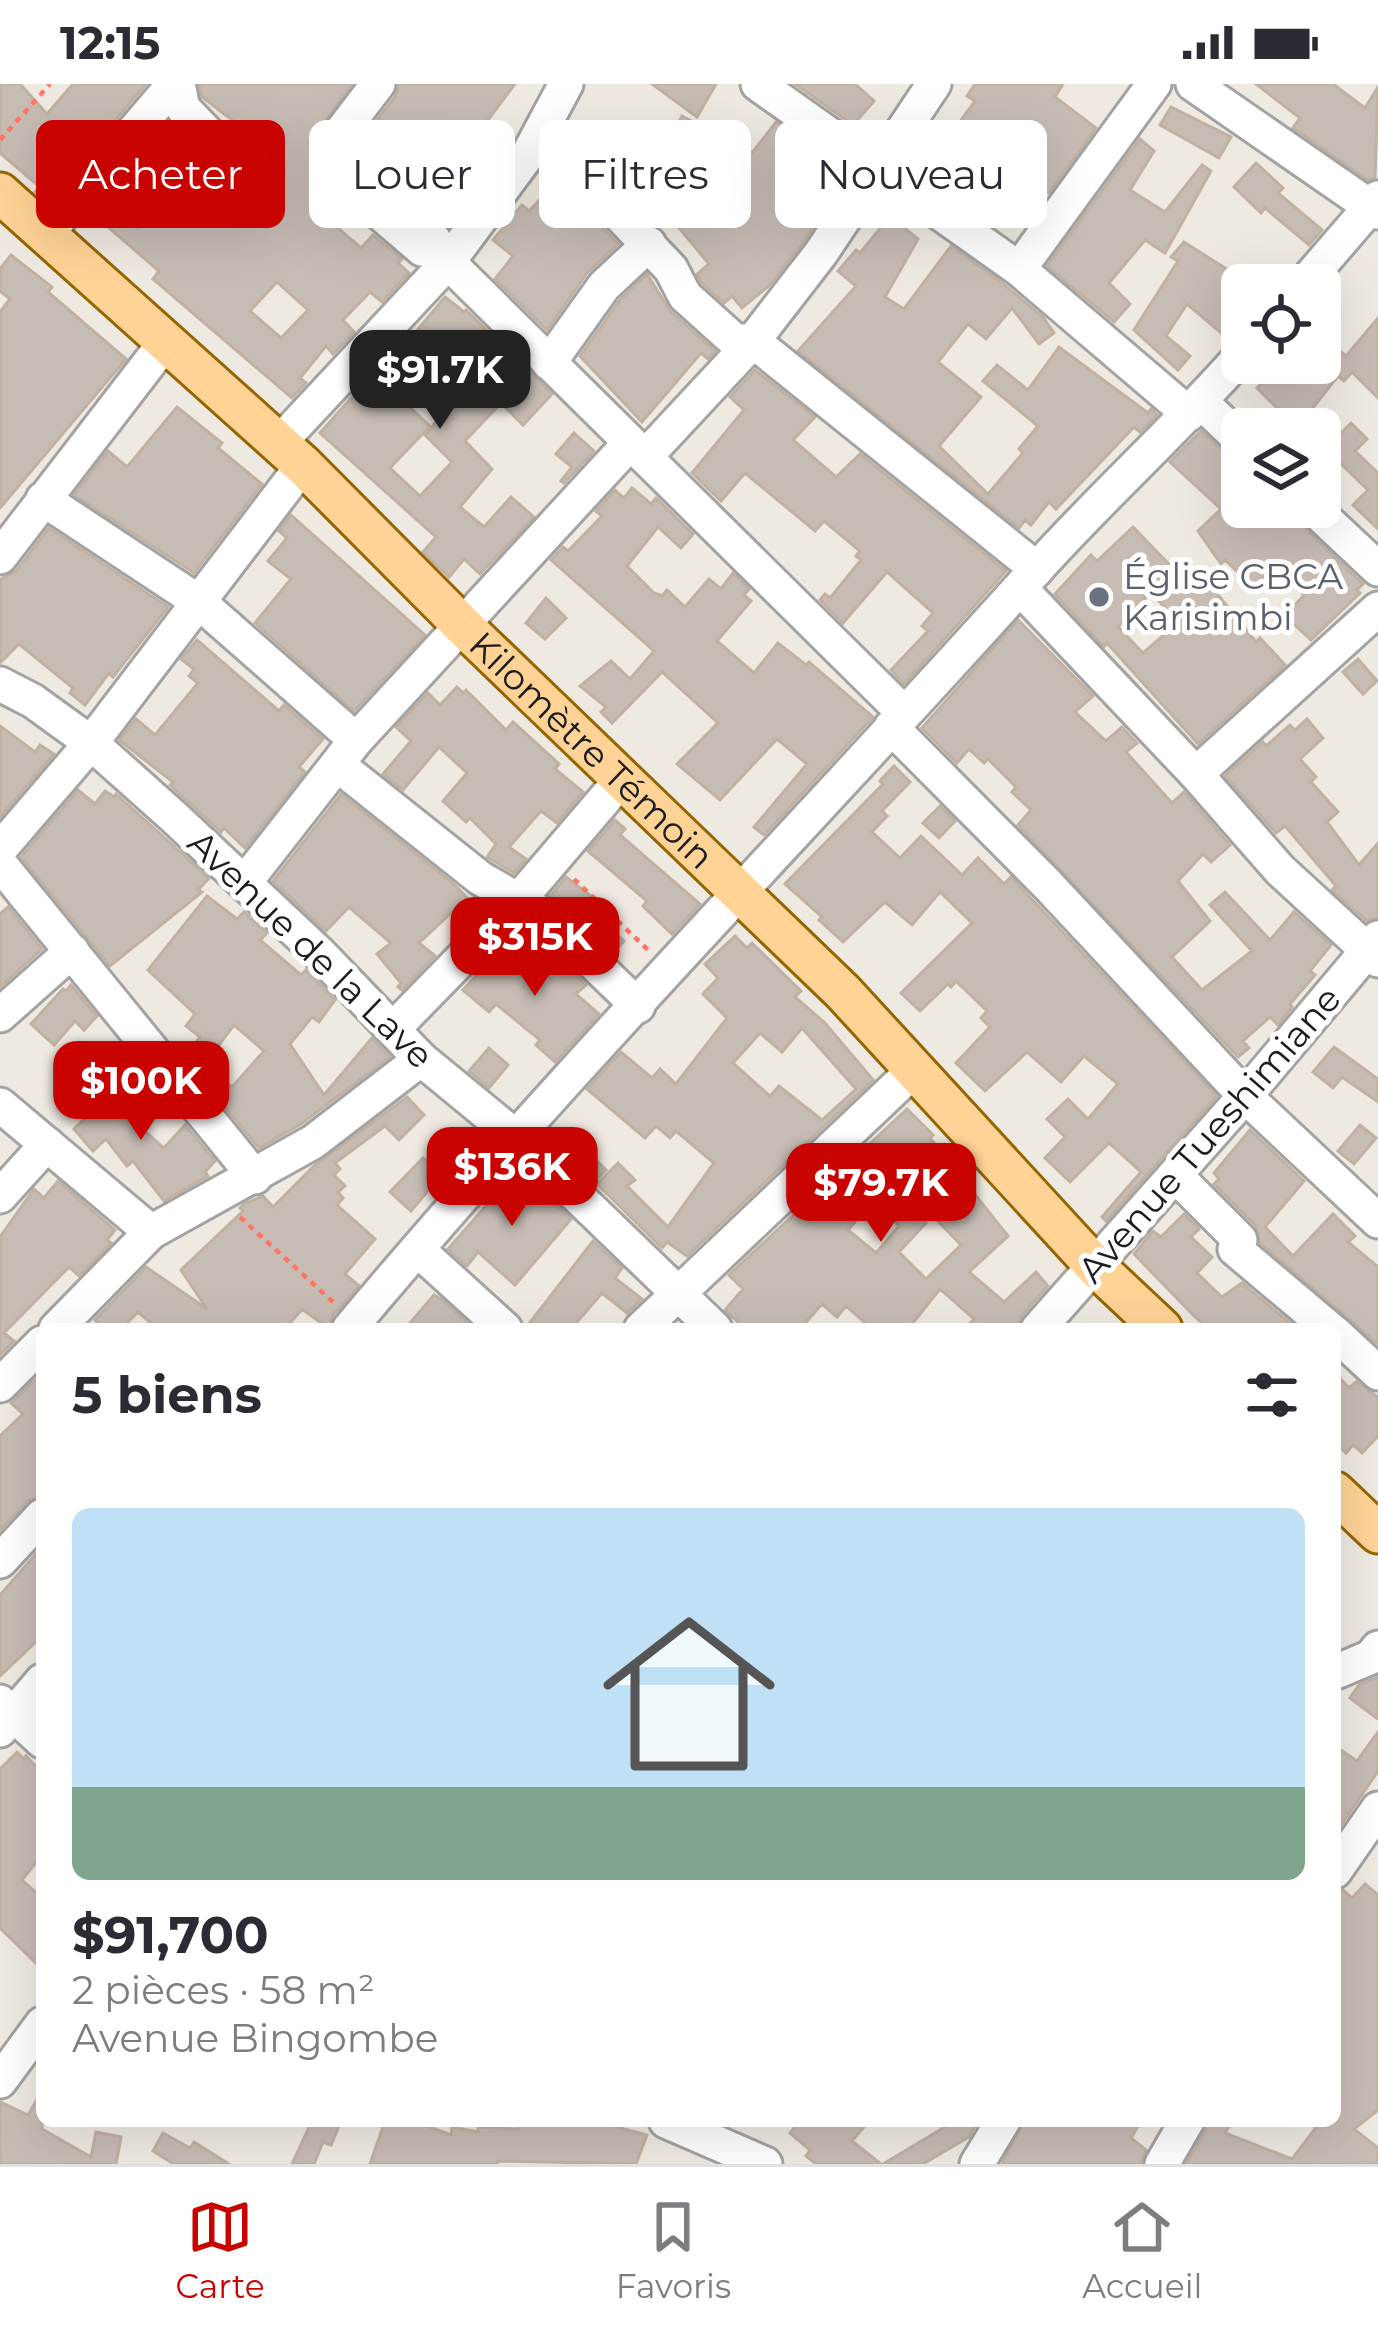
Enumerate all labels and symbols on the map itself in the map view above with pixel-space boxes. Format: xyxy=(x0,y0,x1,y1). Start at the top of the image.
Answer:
pin: $91.7K xyxy=(342,330,538,432)
place label: Église CBCA Karisimbi xyxy=(1123,554,1343,639)
marker: Église CBCA Karisimbi xyxy=(1086,584,1112,610)
street label: Kilomètre Témoin xyxy=(460,622,723,878)
street label: Avenue de la Lave xyxy=(179,821,443,1077)
pin: $315K xyxy=(451,897,619,999)
street label: Avenue Tueshimiane xyxy=(1068,977,1350,1291)
pin: $100K xyxy=(57,1041,225,1143)
pin: $136K xyxy=(428,1127,596,1229)
pin: $79.7K xyxy=(783,1143,979,1245)

